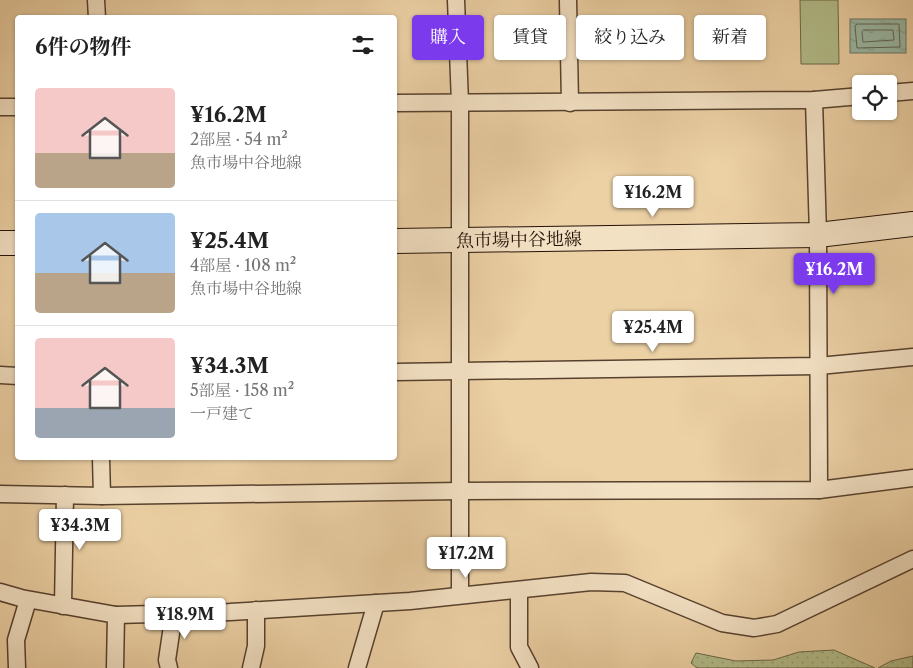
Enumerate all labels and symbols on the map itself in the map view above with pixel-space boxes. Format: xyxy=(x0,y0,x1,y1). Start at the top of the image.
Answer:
pin: ¥16.2M xyxy=(612,176,694,218)
street label: 魚市場中谷地線 xyxy=(456,228,582,252)
pin: ¥16.2M xyxy=(793,252,875,295)
pin: ¥25.4M xyxy=(612,310,694,353)
pin: ¥34.3M xyxy=(39,508,121,551)
pin: ¥17.2M xyxy=(425,536,507,579)
pin: ¥18.9M xyxy=(144,598,226,640)

